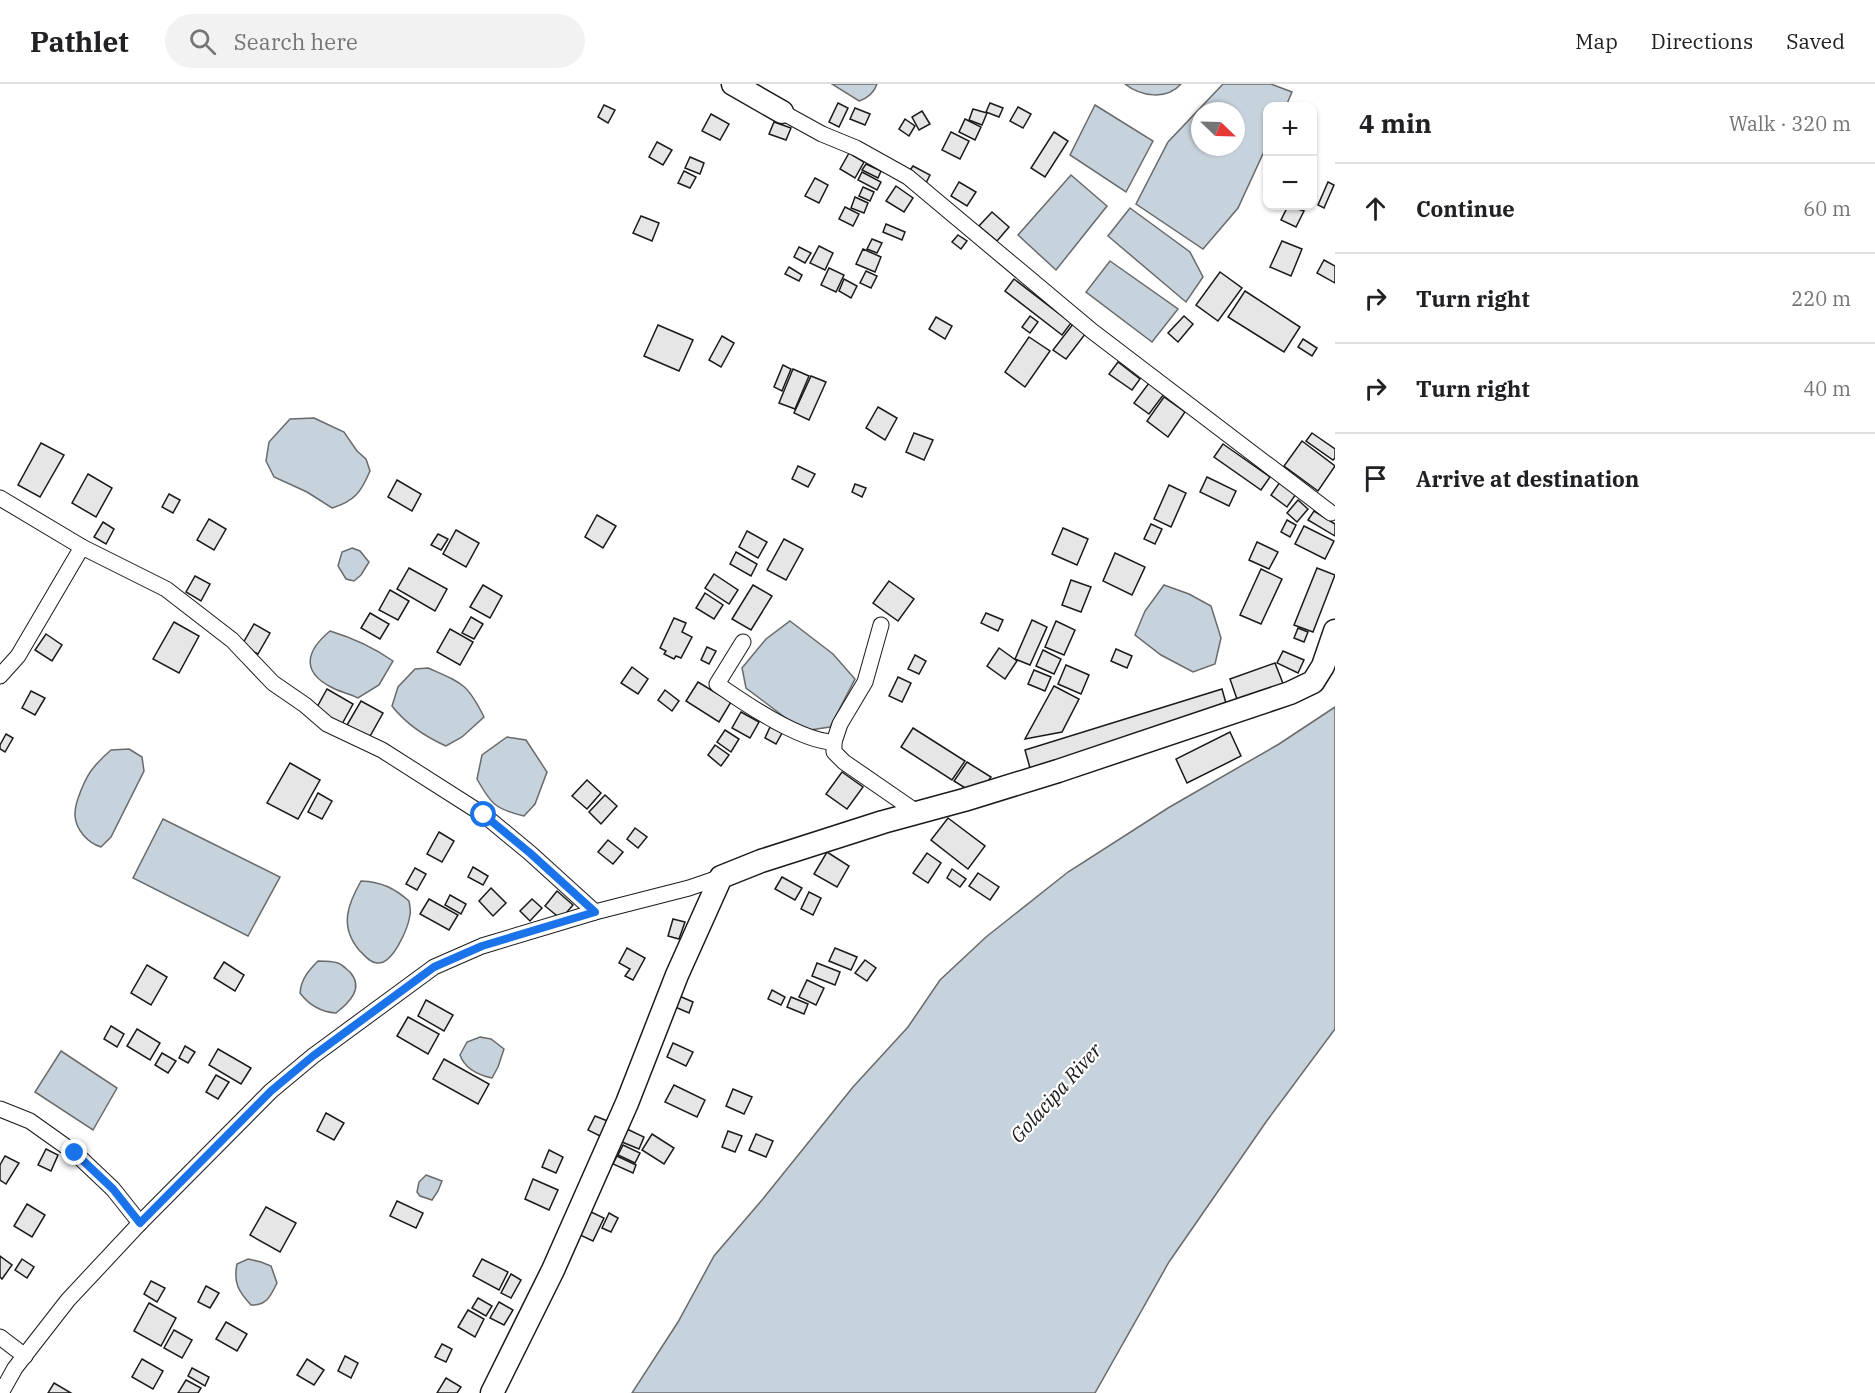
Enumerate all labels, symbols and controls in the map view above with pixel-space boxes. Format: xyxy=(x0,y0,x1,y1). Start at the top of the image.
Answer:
search box xyxy=(165,14,585,68)
text: Pathlet xyxy=(30,23,129,60)
icon: search xyxy=(186,25,219,58)
text: Search here xyxy=(234,27,358,56)
text: Map xyxy=(1575,27,1618,55)
text: Directions xyxy=(1651,27,1753,55)
text: Saved xyxy=(1786,27,1845,55)
north arrow xyxy=(1191,102,1245,156)
map controls xyxy=(1263,102,1317,210)
button: + xyxy=(1263,102,1317,156)
text: 4 min xyxy=(1359,106,1432,140)
text: Walk · 320 m xyxy=(1729,110,1851,137)
button: − xyxy=(1263,156,1317,210)
icon: ahead xyxy=(1359,192,1392,225)
text: Continue xyxy=(1416,194,1515,223)
text: 60 m xyxy=(1803,195,1851,222)
icon: right xyxy=(1359,282,1392,315)
text: Turn right xyxy=(1416,284,1530,313)
text: 220 m xyxy=(1791,285,1851,312)
icon: right xyxy=(1359,372,1392,405)
text: Turn right xyxy=(1416,374,1530,403)
text: 40 m xyxy=(1803,375,1851,402)
icon: arrive xyxy=(1359,462,1392,495)
text: Arrive at destination xyxy=(1416,464,1639,493)
route start xyxy=(470,801,496,827)
water label: Golacipa River xyxy=(1004,1036,1108,1148)
route end xyxy=(61,1139,87,1165)

